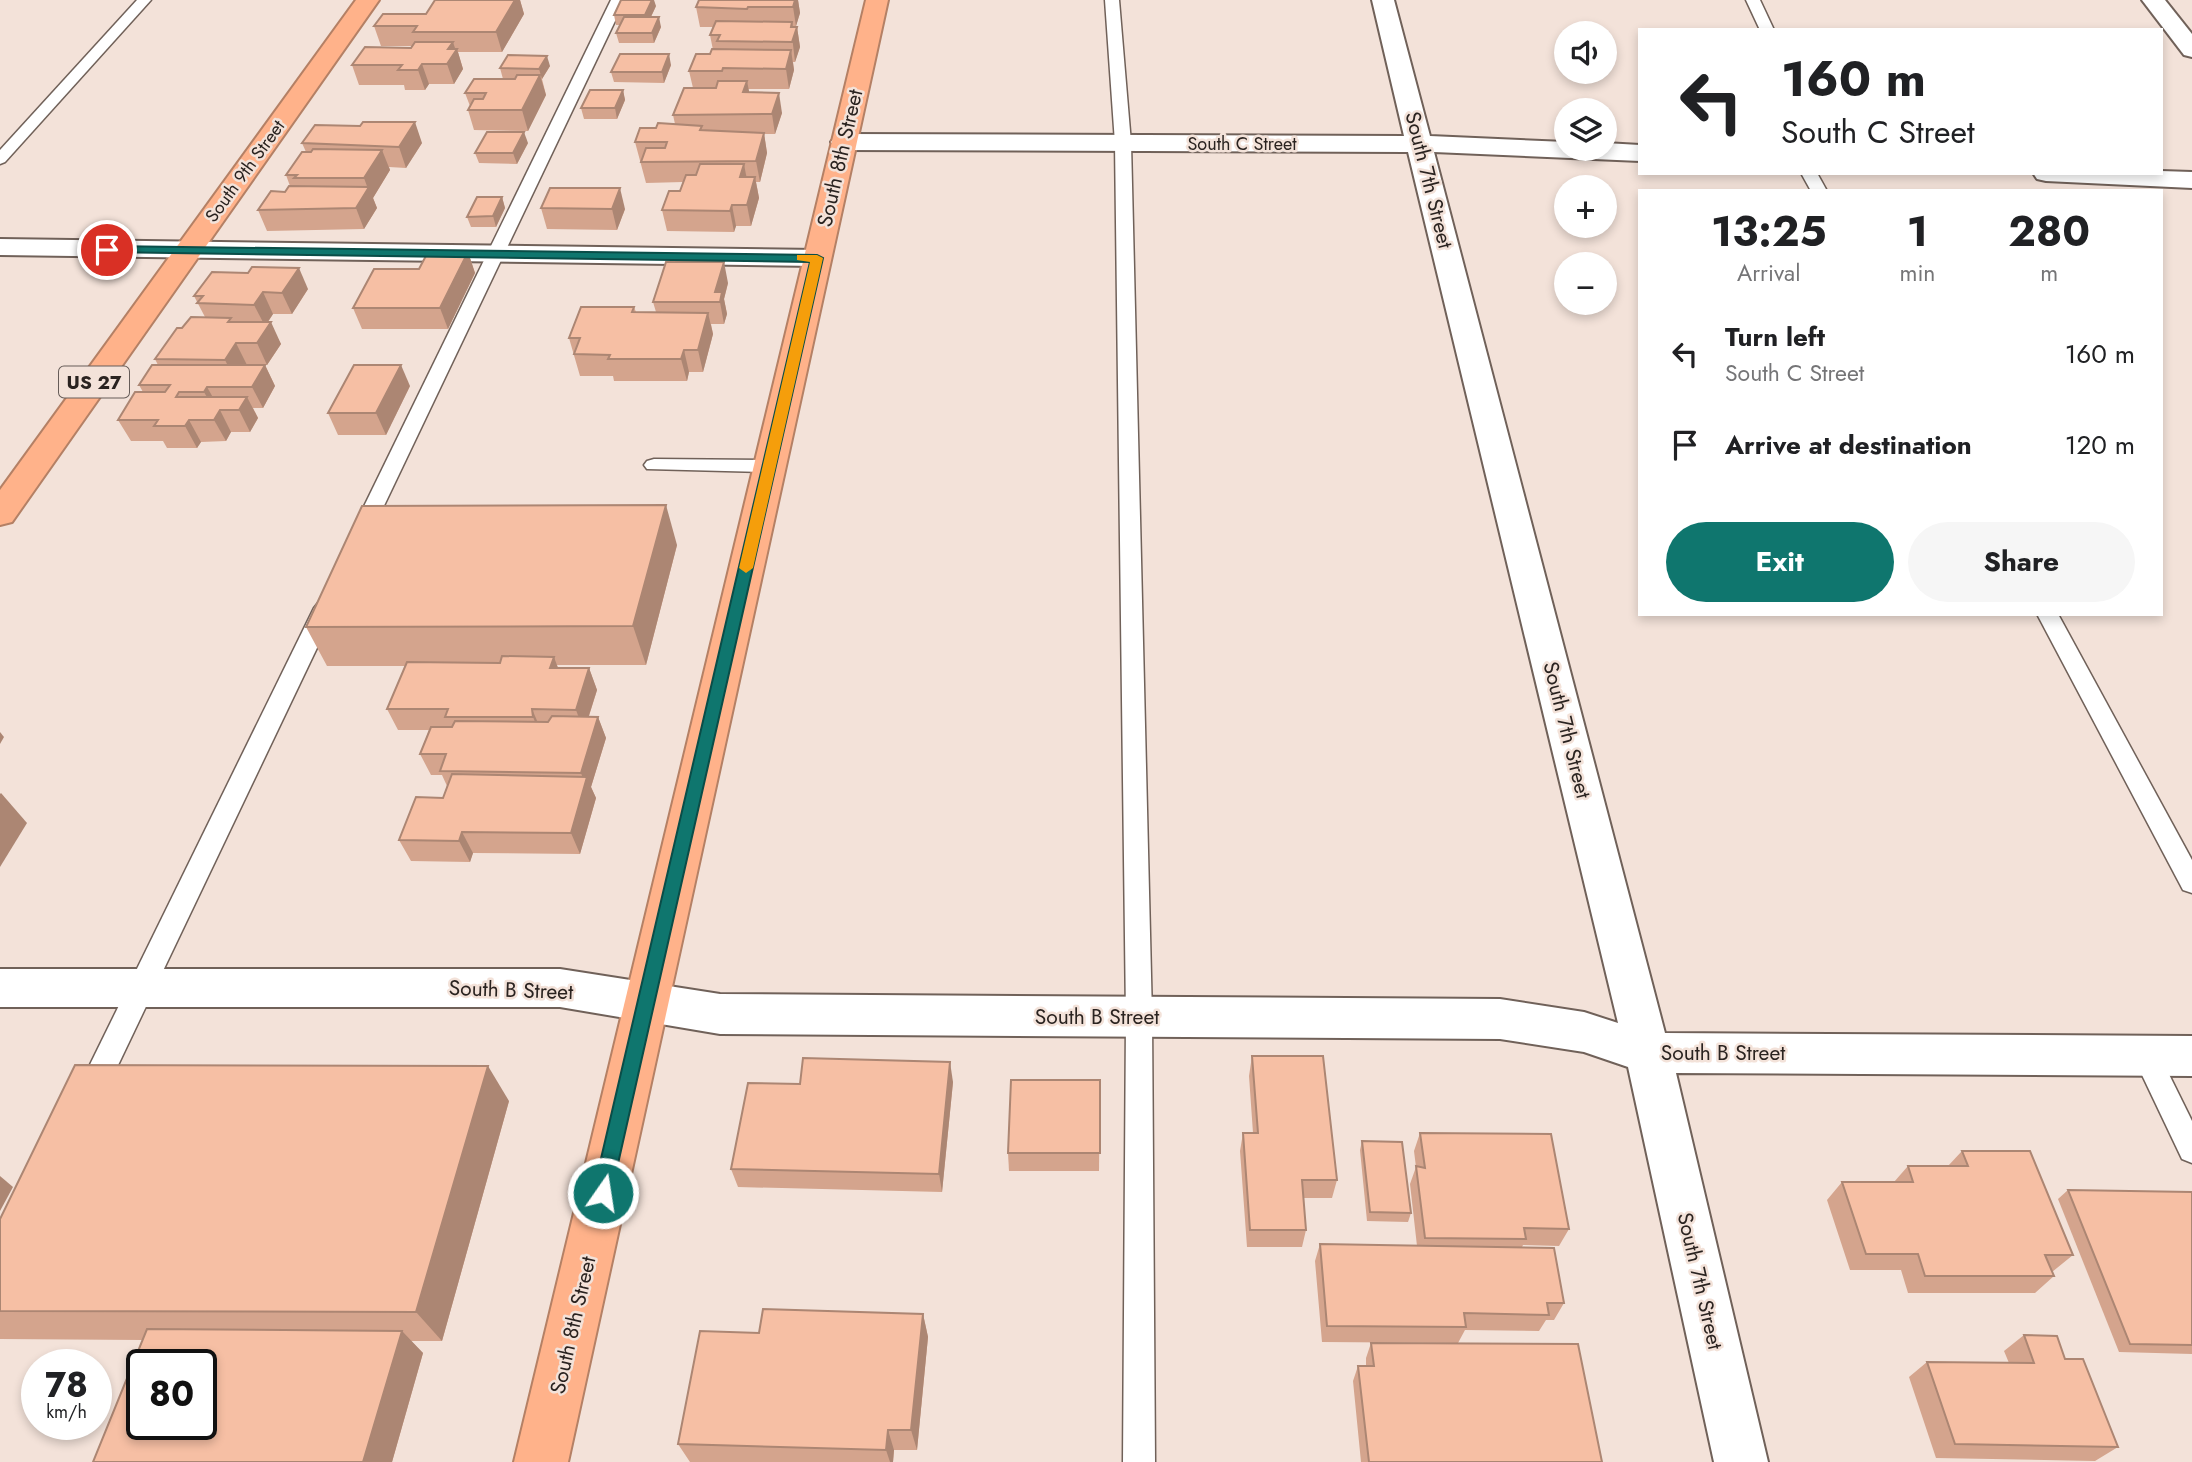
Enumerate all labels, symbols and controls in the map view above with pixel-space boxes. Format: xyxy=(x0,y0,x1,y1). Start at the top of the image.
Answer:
map controls xyxy=(1554,21,1617,315)
button: sound xyxy=(1554,21,1617,84)
text: 160 m xyxy=(1781,44,1926,114)
icon: left xyxy=(1666,56,1757,147)
street label: South 8th Street xyxy=(810,86,870,230)
button: layers xyxy=(1554,98,1617,161)
street label: South 7th Street xyxy=(1398,109,1460,251)
text: South C Street xyxy=(1781,109,1975,155)
street label: South 9th Street xyxy=(199,114,291,228)
street label: South C Street xyxy=(1188,131,1297,157)
button: + xyxy=(1554,175,1617,238)
text: 13:25 xyxy=(1711,201,1827,262)
text: 1 xyxy=(1907,201,1928,262)
text: 280 xyxy=(2008,201,2090,262)
pin xyxy=(77,220,137,280)
icon: arrive xyxy=(88,231,126,269)
button: − xyxy=(1554,252,1617,315)
text: Arrival xyxy=(1737,256,1800,290)
text: min xyxy=(1899,256,1935,290)
text: m xyxy=(2040,256,2058,290)
text: Turn left xyxy=(1725,318,1825,356)
icon: left xyxy=(1666,335,1704,373)
text: 160 m xyxy=(2065,335,2135,373)
text: South C Street xyxy=(1725,356,1864,390)
road number: US 27 xyxy=(59,366,129,398)
icon: arrive xyxy=(1666,426,1704,464)
text: Arrive at destination xyxy=(1725,426,1972,464)
text: 120 m xyxy=(2065,426,2135,464)
button: Exit xyxy=(1666,522,1894,602)
button: Share xyxy=(1908,522,2135,602)
street label: South 7th Street xyxy=(1536,659,1598,801)
street label: South B Street xyxy=(448,973,574,1007)
street label: South B Street xyxy=(1035,1002,1159,1032)
street label: South B Street xyxy=(1661,1038,1785,1068)
position arrow xyxy=(566,1156,640,1230)
street label: South 7th Street xyxy=(1670,1209,1730,1353)
street label: South 8th Street xyxy=(543,1253,603,1397)
speed limit sign: 80 xyxy=(126,1349,217,1440)
text: 78 xyxy=(45,1360,88,1410)
text: km/h xyxy=(46,1399,87,1425)

